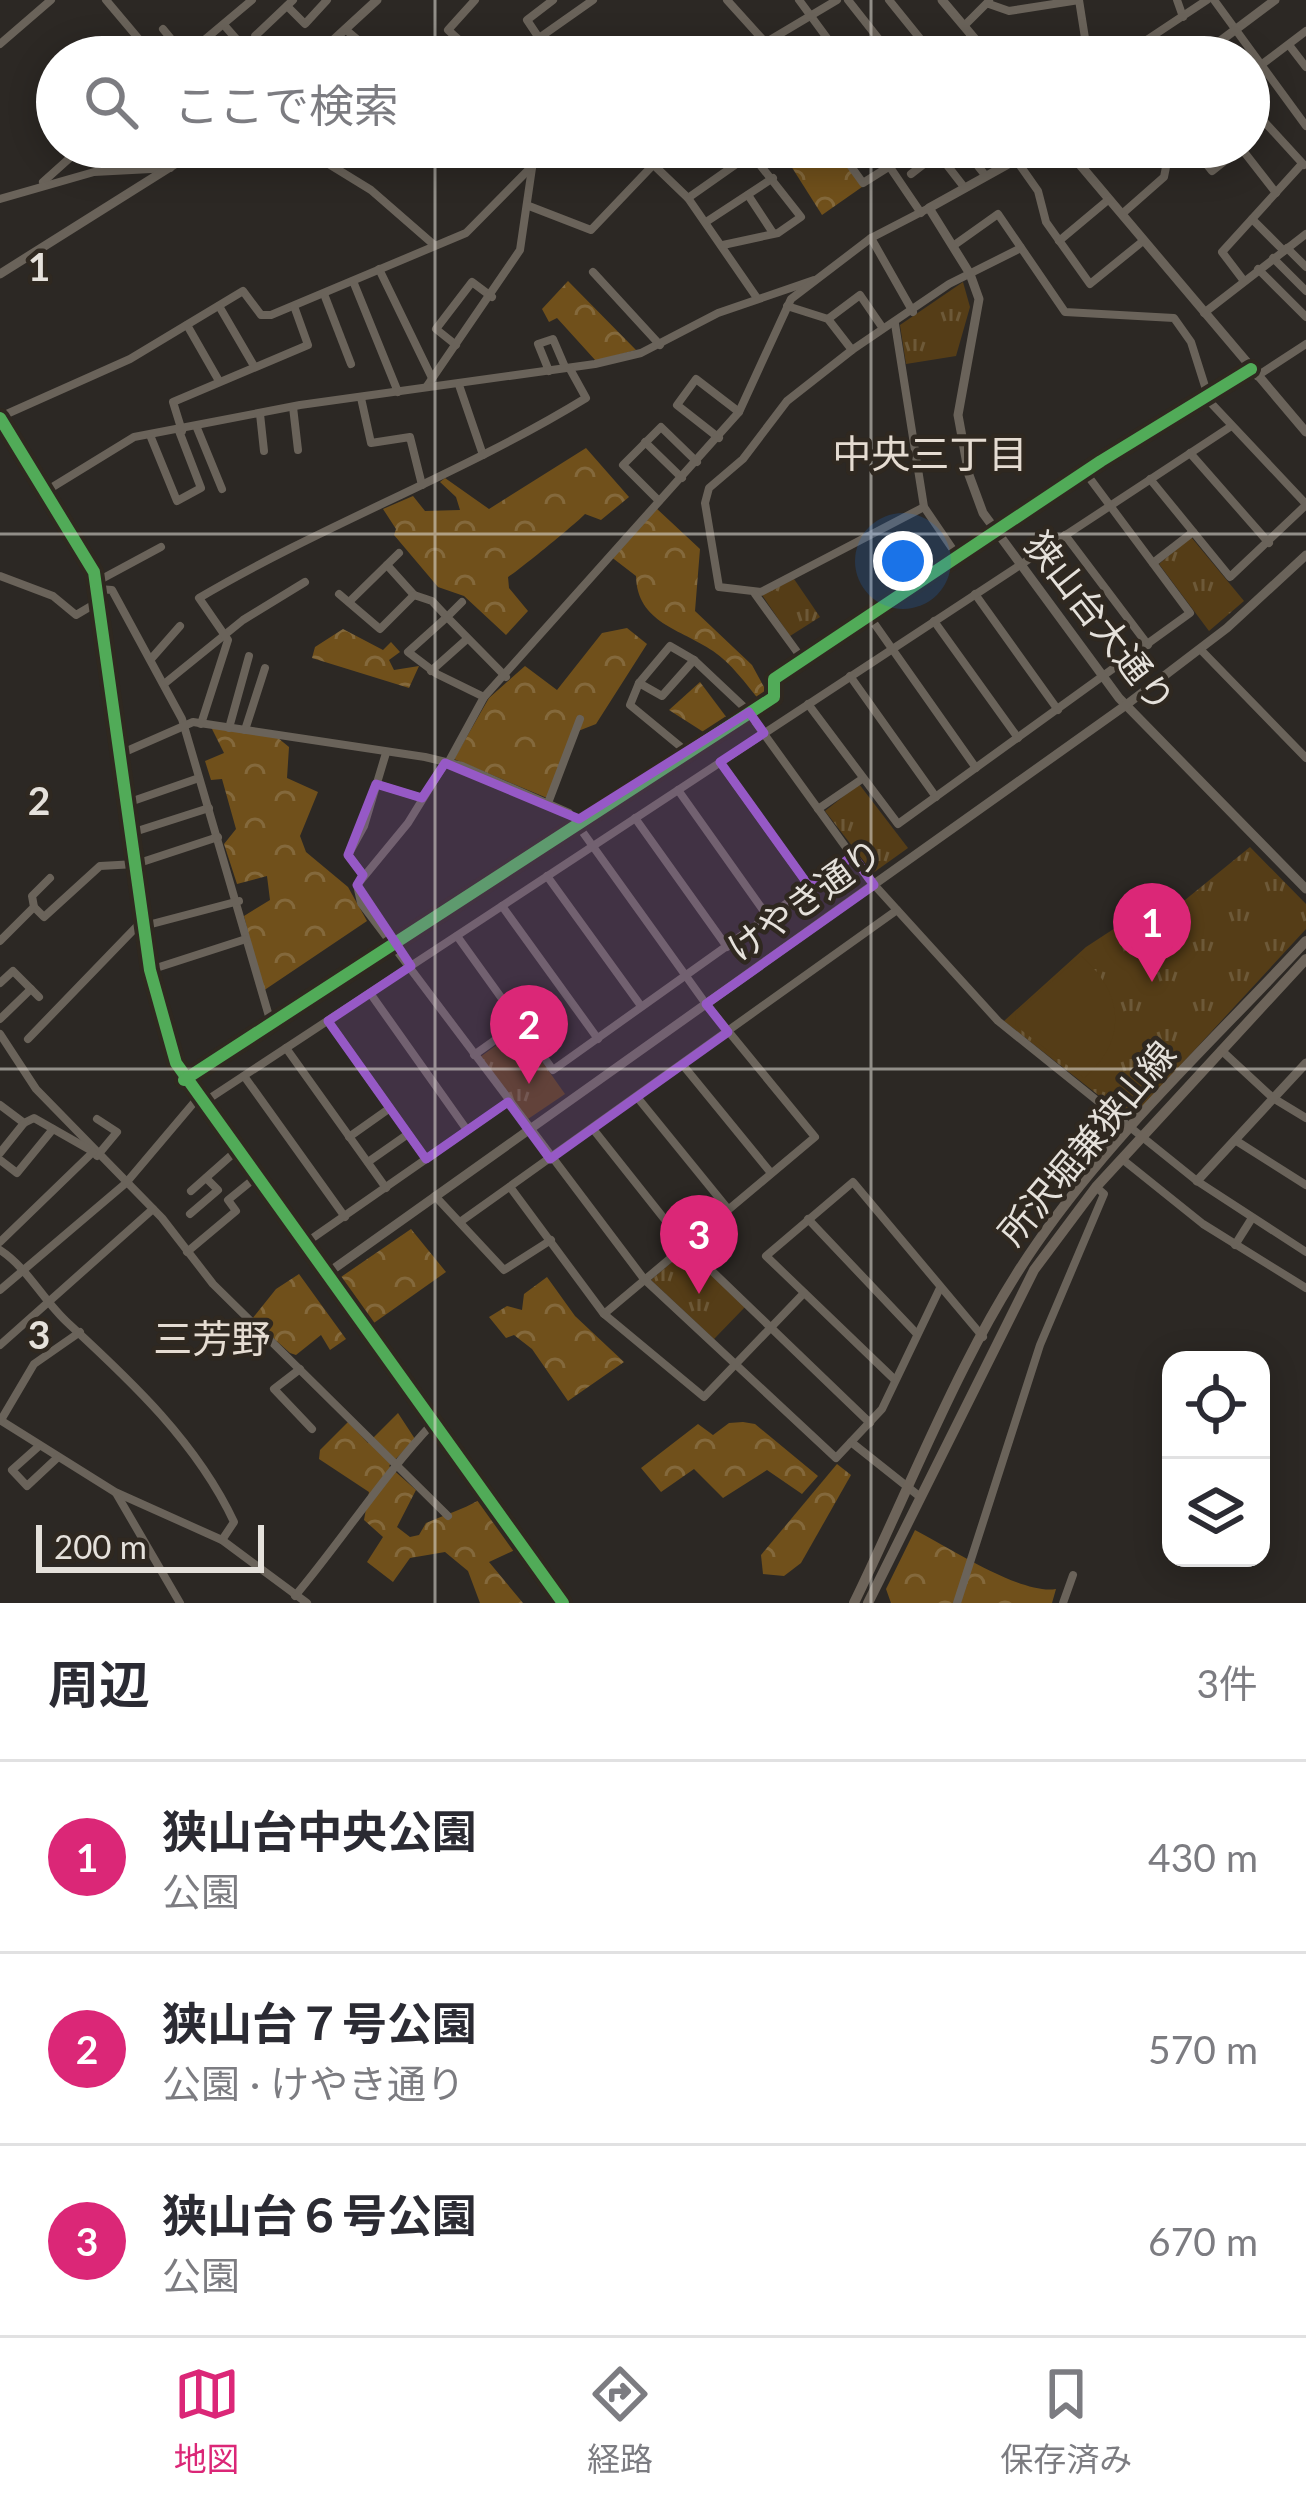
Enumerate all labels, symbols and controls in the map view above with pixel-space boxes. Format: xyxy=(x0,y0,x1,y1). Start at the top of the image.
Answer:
search box xyxy=(36,36,1270,168)
icon: search xyxy=(78,69,144,135)
text: ここで検索 xyxy=(174,78,399,132)
text: 1 xyxy=(28,243,50,289)
district label: 中央三丁目 xyxy=(832,430,1028,476)
street label: 狭山台大通り xyxy=(1017,523,1185,720)
your location xyxy=(873,531,933,591)
text: 2 xyxy=(28,777,50,823)
street label: けやき通り xyxy=(719,828,890,970)
pin: 1 xyxy=(1113,883,1191,982)
pin: 2 xyxy=(490,985,568,1084)
street label: 所沢堀兼狭山線 xyxy=(988,1032,1184,1253)
pin: 3 xyxy=(660,1195,738,1294)
text: 3 xyxy=(28,1311,50,1357)
district label: 三芳野 xyxy=(153,1315,271,1361)
map controls xyxy=(1162,1351,1270,1567)
button: locate xyxy=(1162,1351,1270,1459)
button: layers xyxy=(1162,1459,1270,1567)
scale bar xyxy=(36,1519,264,1572)
text: 200 m xyxy=(54,1526,147,1566)
text: 周辺 xyxy=(48,1653,150,1714)
text: 3件 xyxy=(1196,1660,1258,1706)
text: 狭山台中央公園 xyxy=(162,1804,477,1858)
text: 1 xyxy=(76,1834,98,1880)
text: 430 m xyxy=(1148,1834,1258,1880)
text: 公園 xyxy=(162,1868,240,1914)
text: 狭山台７号公園 xyxy=(162,1996,477,2050)
text: 2 xyxy=(76,2026,98,2072)
text: 570 m xyxy=(1148,2026,1258,2072)
text: 公園 · けやき通り xyxy=(162,2060,465,2106)
text: 狭山台６号公園 xyxy=(162,2188,477,2242)
text: 3 xyxy=(76,2218,98,2264)
text: 670 m xyxy=(1148,2218,1258,2264)
text: 公園 xyxy=(162,2252,240,2298)
tab: 地図 xyxy=(174,2361,240,2481)
tab: 経路 xyxy=(587,2361,653,2481)
tab: 保存済み xyxy=(1000,2361,1132,2481)

